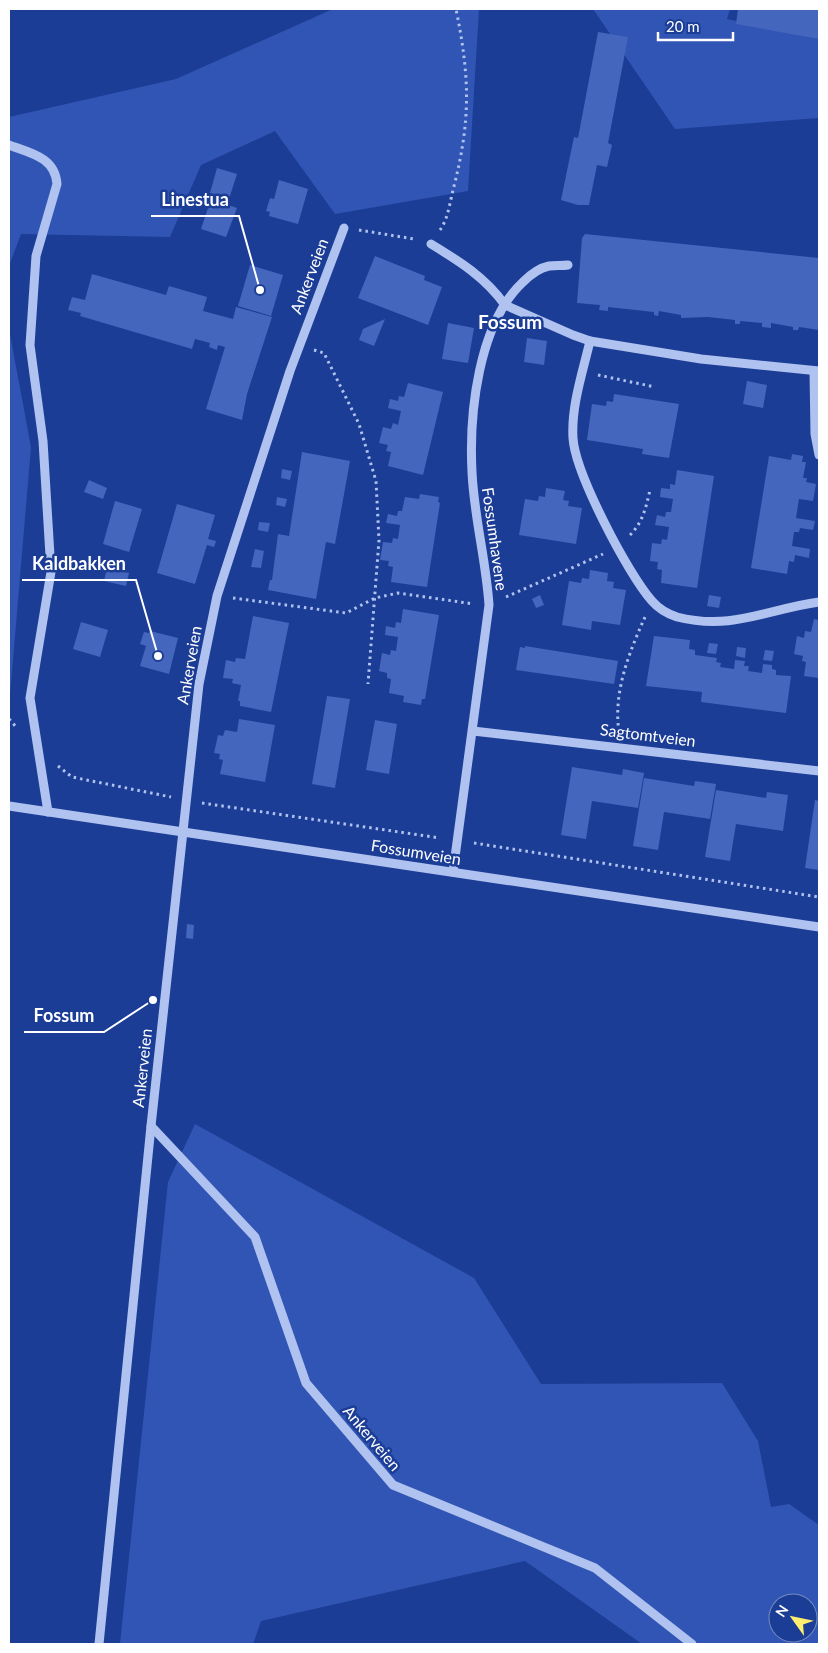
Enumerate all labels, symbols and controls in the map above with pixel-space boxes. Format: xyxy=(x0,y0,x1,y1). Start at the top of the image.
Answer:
scale bar xyxy=(658,10,733,42)
text: 20 m xyxy=(666,17,700,35)
callout: Linestua xyxy=(151,183,239,216)
text: Linestua xyxy=(161,188,229,210)
street label: Ankerveien xyxy=(285,235,332,316)
district label: Fossum xyxy=(478,310,542,333)
street label: Fossumhavene xyxy=(479,486,512,592)
callout: Kaldbakken xyxy=(22,547,136,580)
text: Kaldbakken xyxy=(32,552,126,574)
street label: Ankerveien xyxy=(172,624,205,706)
street label: Sagtomtveien xyxy=(599,719,697,750)
street label: Fossumveien xyxy=(370,835,462,868)
callout: Fossum xyxy=(24,999,104,1032)
text: Fossum xyxy=(34,1004,94,1026)
street label: Ankerveien xyxy=(128,1027,155,1108)
street label: Ankerveien xyxy=(340,1401,405,1474)
north arrow xyxy=(768,1593,818,1643)
text: N xyxy=(772,1601,792,1620)

